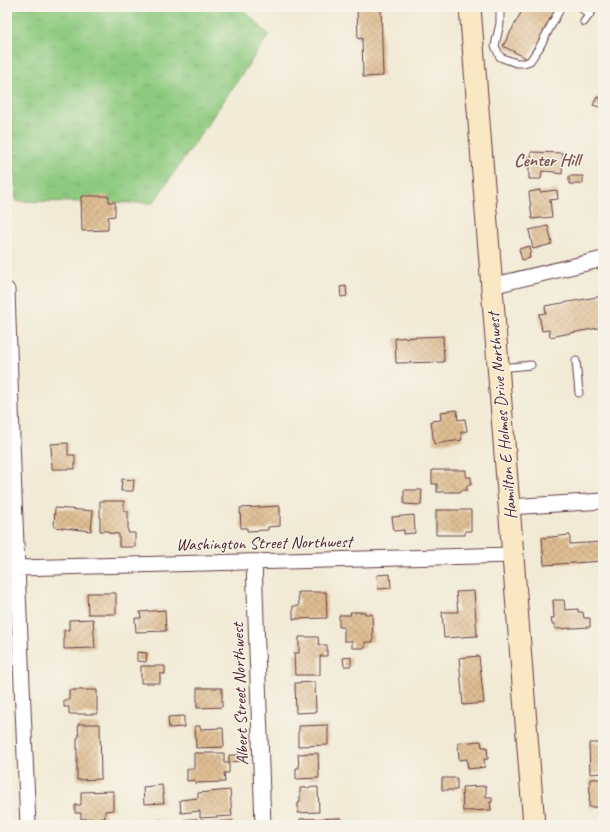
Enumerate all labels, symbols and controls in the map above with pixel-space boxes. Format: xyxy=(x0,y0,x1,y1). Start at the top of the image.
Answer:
district label: Center Hill xyxy=(514,149,584,171)
street label: Hamilton E Holmes Drive Northwest xyxy=(482,309,522,520)
street label: Washington Street Northwest xyxy=(176,531,355,555)
street label: Albert Street Northwest xyxy=(227,620,253,766)

